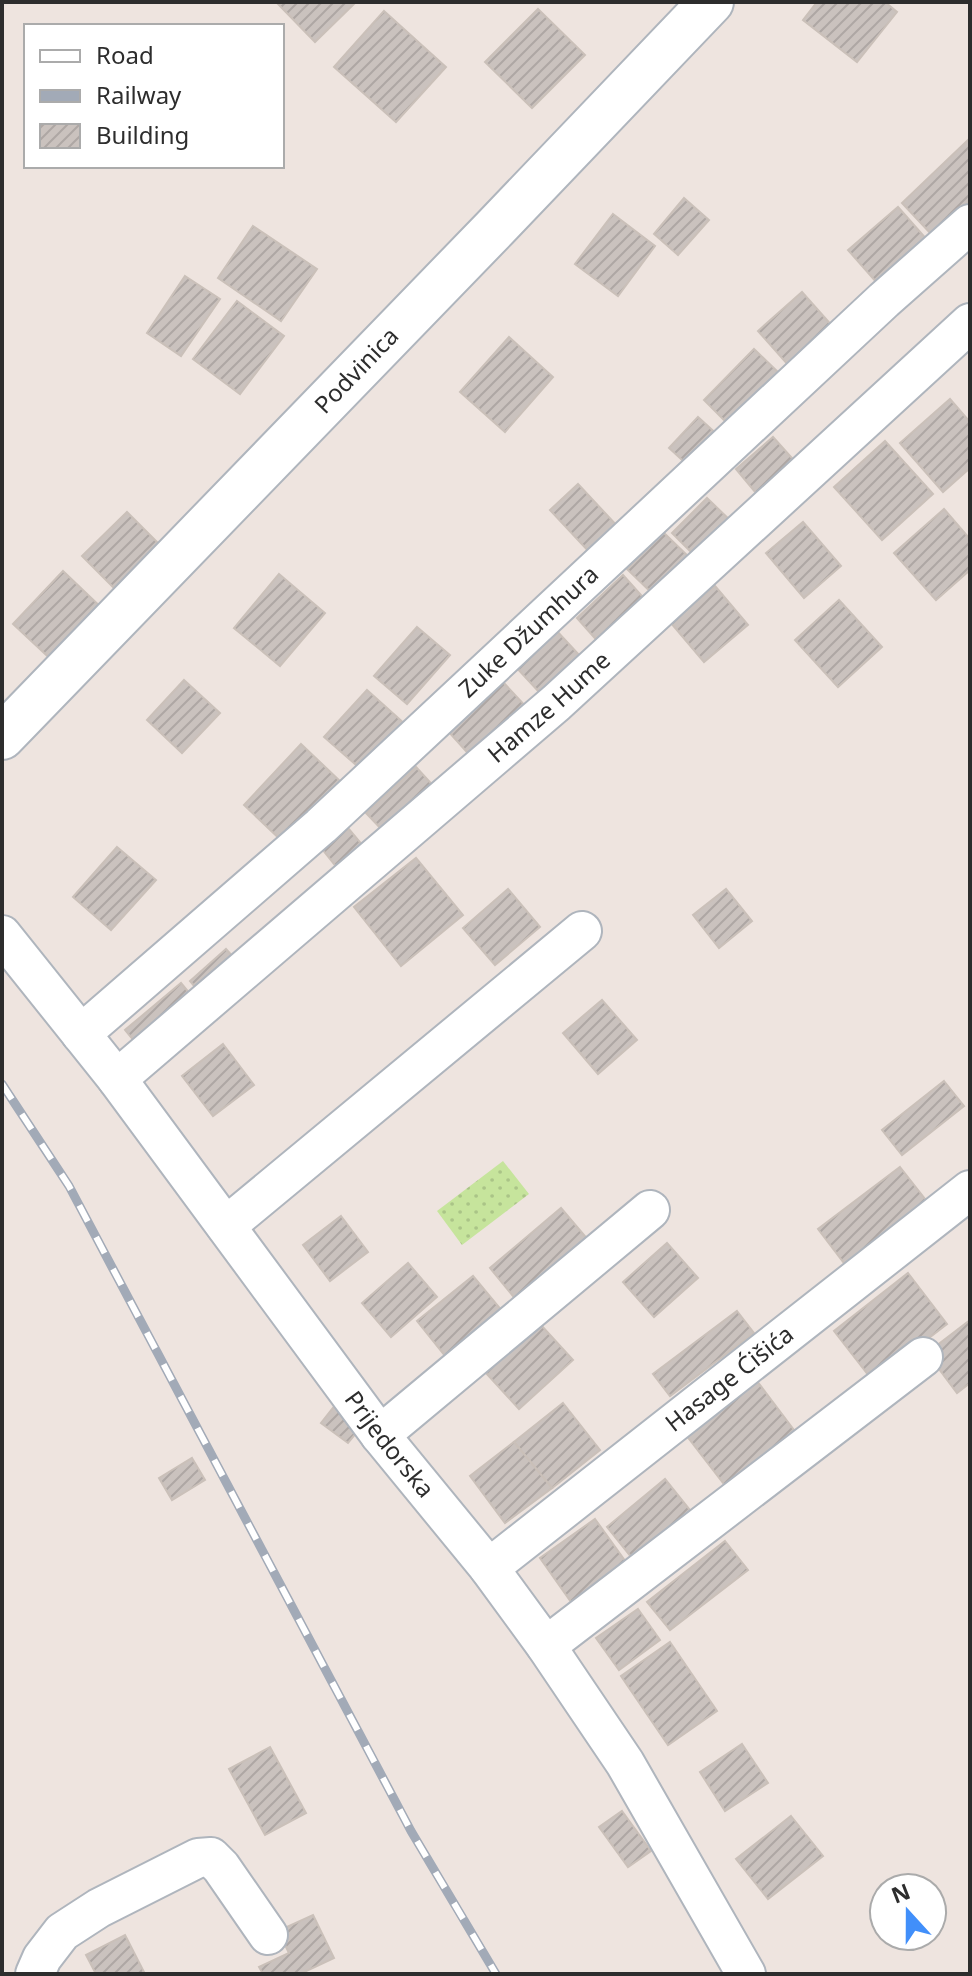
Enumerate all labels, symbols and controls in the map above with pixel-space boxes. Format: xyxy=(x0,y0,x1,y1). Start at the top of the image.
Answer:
legend xyxy=(24,24,284,168)
text: Road xyxy=(96,38,154,71)
text: Railway xyxy=(96,78,182,111)
text: Building xyxy=(96,118,189,151)
street label: Podvinica xyxy=(306,319,405,420)
street label: Zuke Džumhura xyxy=(451,557,605,704)
street label: Hamze Hume xyxy=(480,643,617,770)
street label: Hasage Ćišića xyxy=(658,1317,800,1439)
street label: Prijedorska xyxy=(338,1384,443,1504)
north arrow xyxy=(868,1872,948,1952)
text: N xyxy=(887,1875,914,1910)

